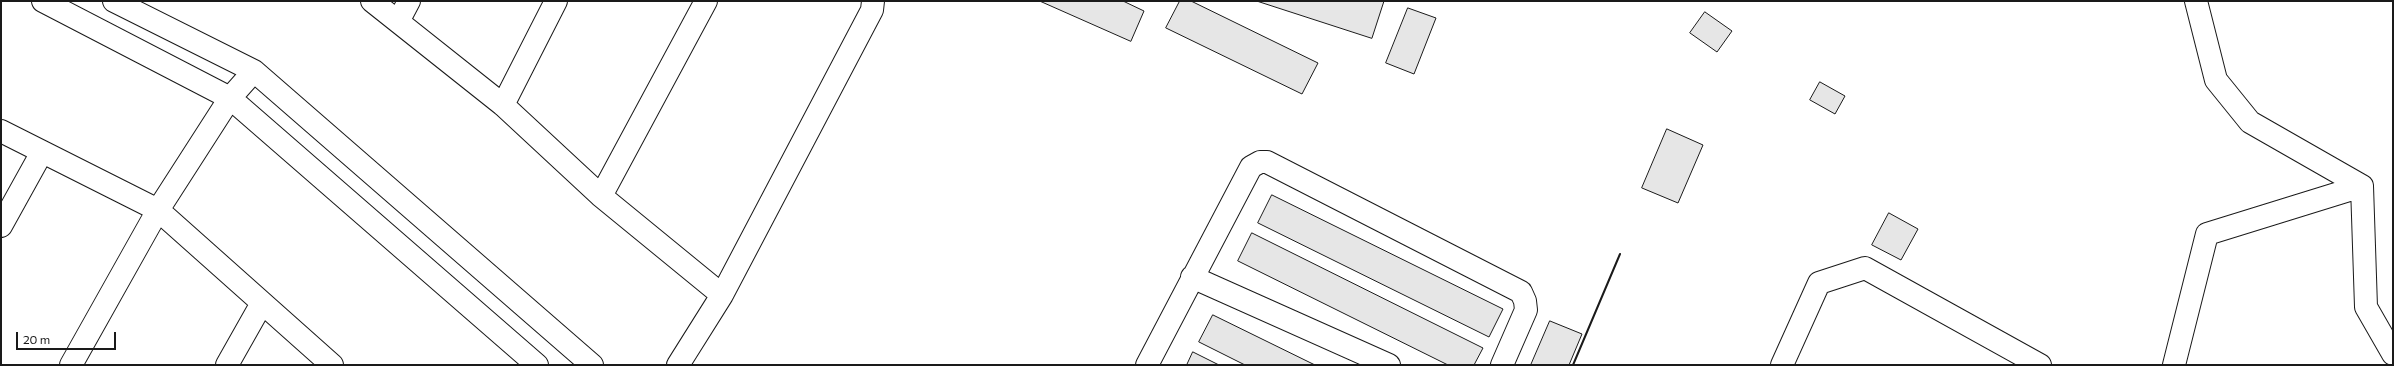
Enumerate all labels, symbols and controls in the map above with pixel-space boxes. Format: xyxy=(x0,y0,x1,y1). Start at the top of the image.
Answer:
scale bar xyxy=(18,324,118,350)
text: 20 m xyxy=(23,332,50,346)

